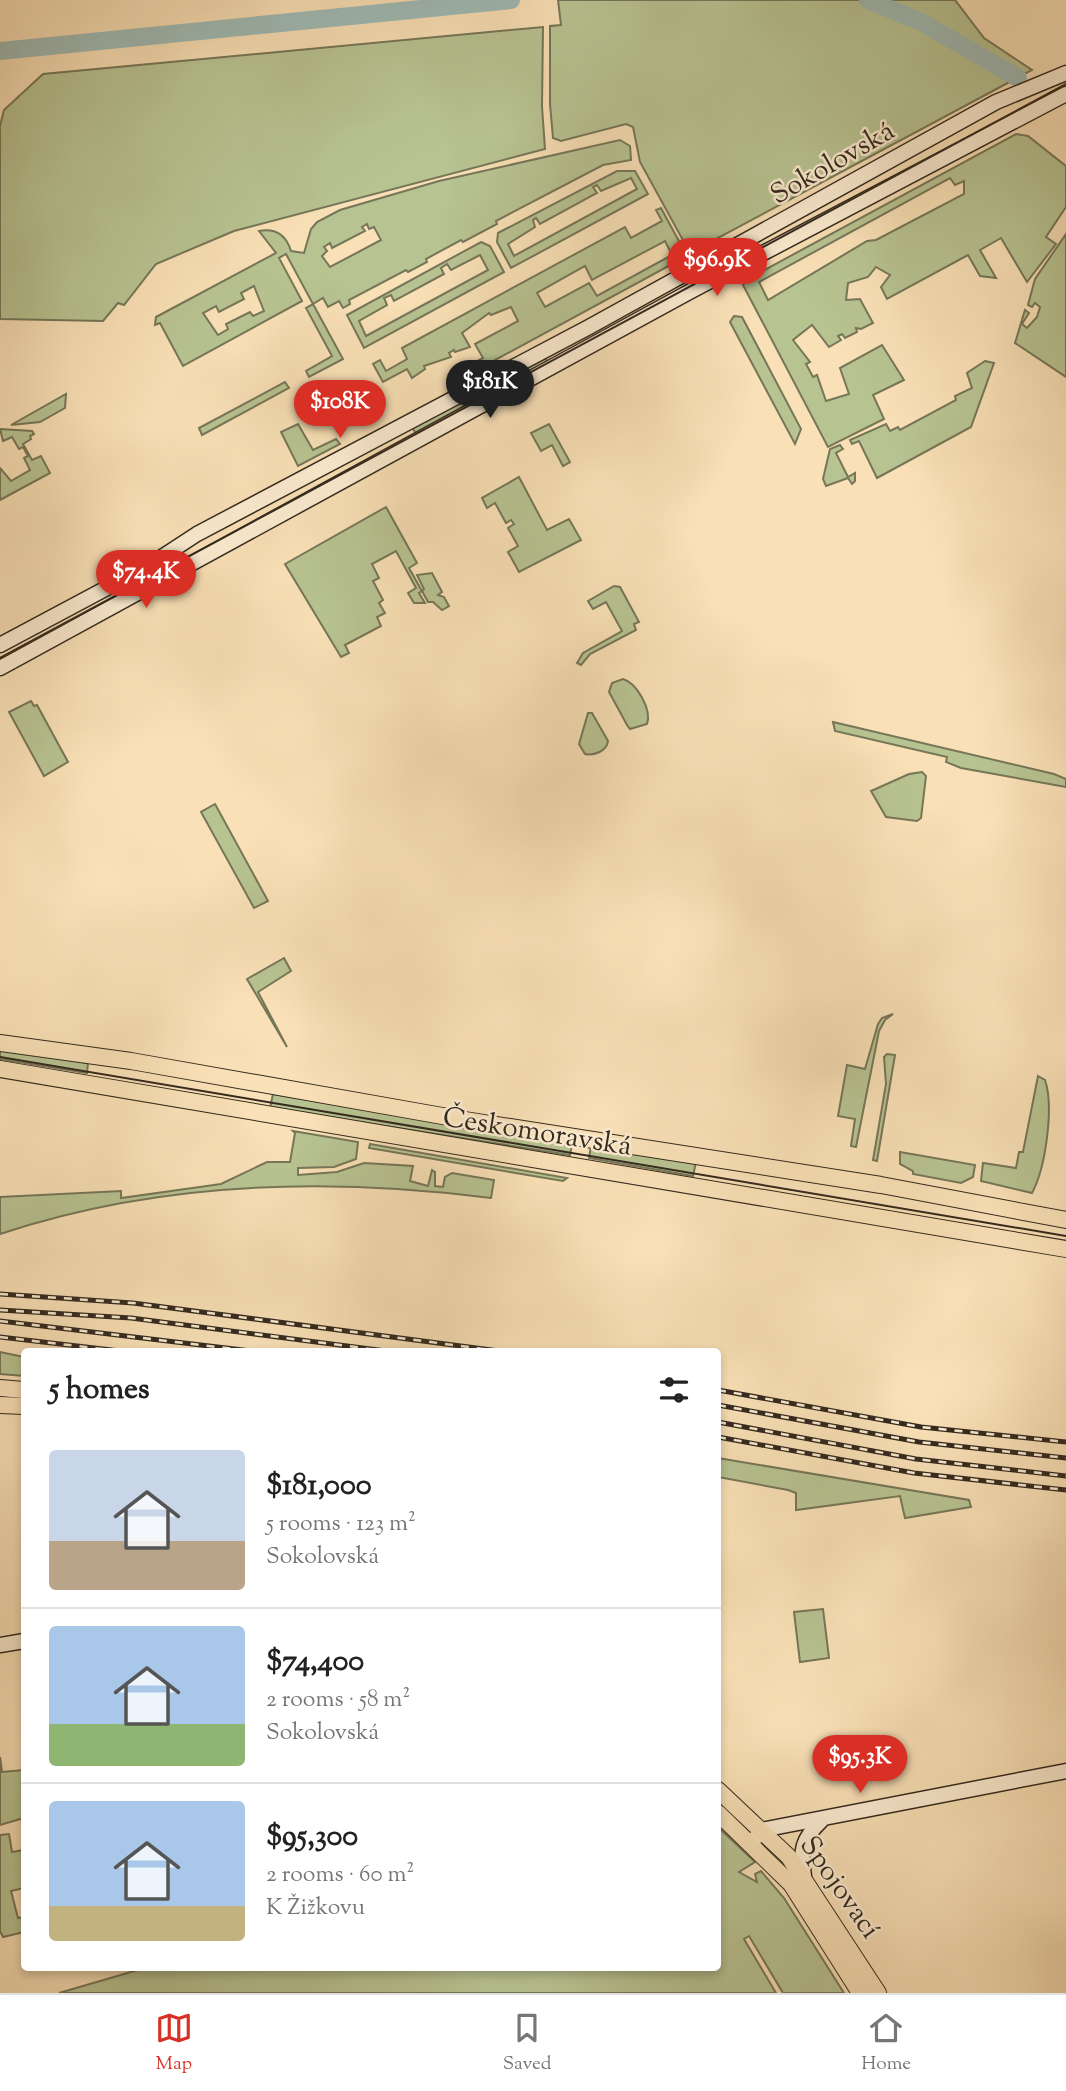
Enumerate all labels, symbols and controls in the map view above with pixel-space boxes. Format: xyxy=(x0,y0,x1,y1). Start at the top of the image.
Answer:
street label: Sokolovská xyxy=(763,112,903,216)
pin: $96.9K xyxy=(660,238,774,298)
text: $96.9K xyxy=(683,244,751,277)
pin: $181K xyxy=(441,360,539,420)
text: $181K xyxy=(462,366,518,399)
pin: $108K xyxy=(291,380,389,440)
text: $108K xyxy=(310,386,370,419)
pin: $74.4K xyxy=(89,550,203,610)
text: $74.4K xyxy=(112,556,180,589)
street label: Českomoravská xyxy=(440,1098,634,1168)
text: 5 homes xyxy=(49,1369,150,1412)
icon: filters xyxy=(655,1371,693,1409)
text: $181,000 xyxy=(266,1465,372,1508)
icon: home xyxy=(105,1478,189,1562)
text: 5 rooms · 123 m² xyxy=(266,1508,416,1541)
text: Sokolovská xyxy=(266,1541,379,1574)
text: $74,400 xyxy=(266,1641,364,1684)
icon: home xyxy=(105,1654,189,1738)
text: 2 rooms · 58 m² xyxy=(266,1684,410,1717)
text: Sokolovská xyxy=(266,1717,379,1750)
pin: $95.3K xyxy=(803,1736,917,1795)
text: $95.3K xyxy=(828,1741,892,1774)
text: $95,300 xyxy=(266,1816,358,1859)
street label: Spojovací xyxy=(789,1828,889,1948)
icon: home xyxy=(105,1829,189,1913)
text: 2 rooms · 60 m² xyxy=(266,1859,414,1892)
text: K Žižkovu xyxy=(266,1892,365,1925)
tab: Map xyxy=(155,2009,193,2078)
tab: Saved xyxy=(503,2009,551,2078)
tab: Home xyxy=(861,2009,911,2078)

